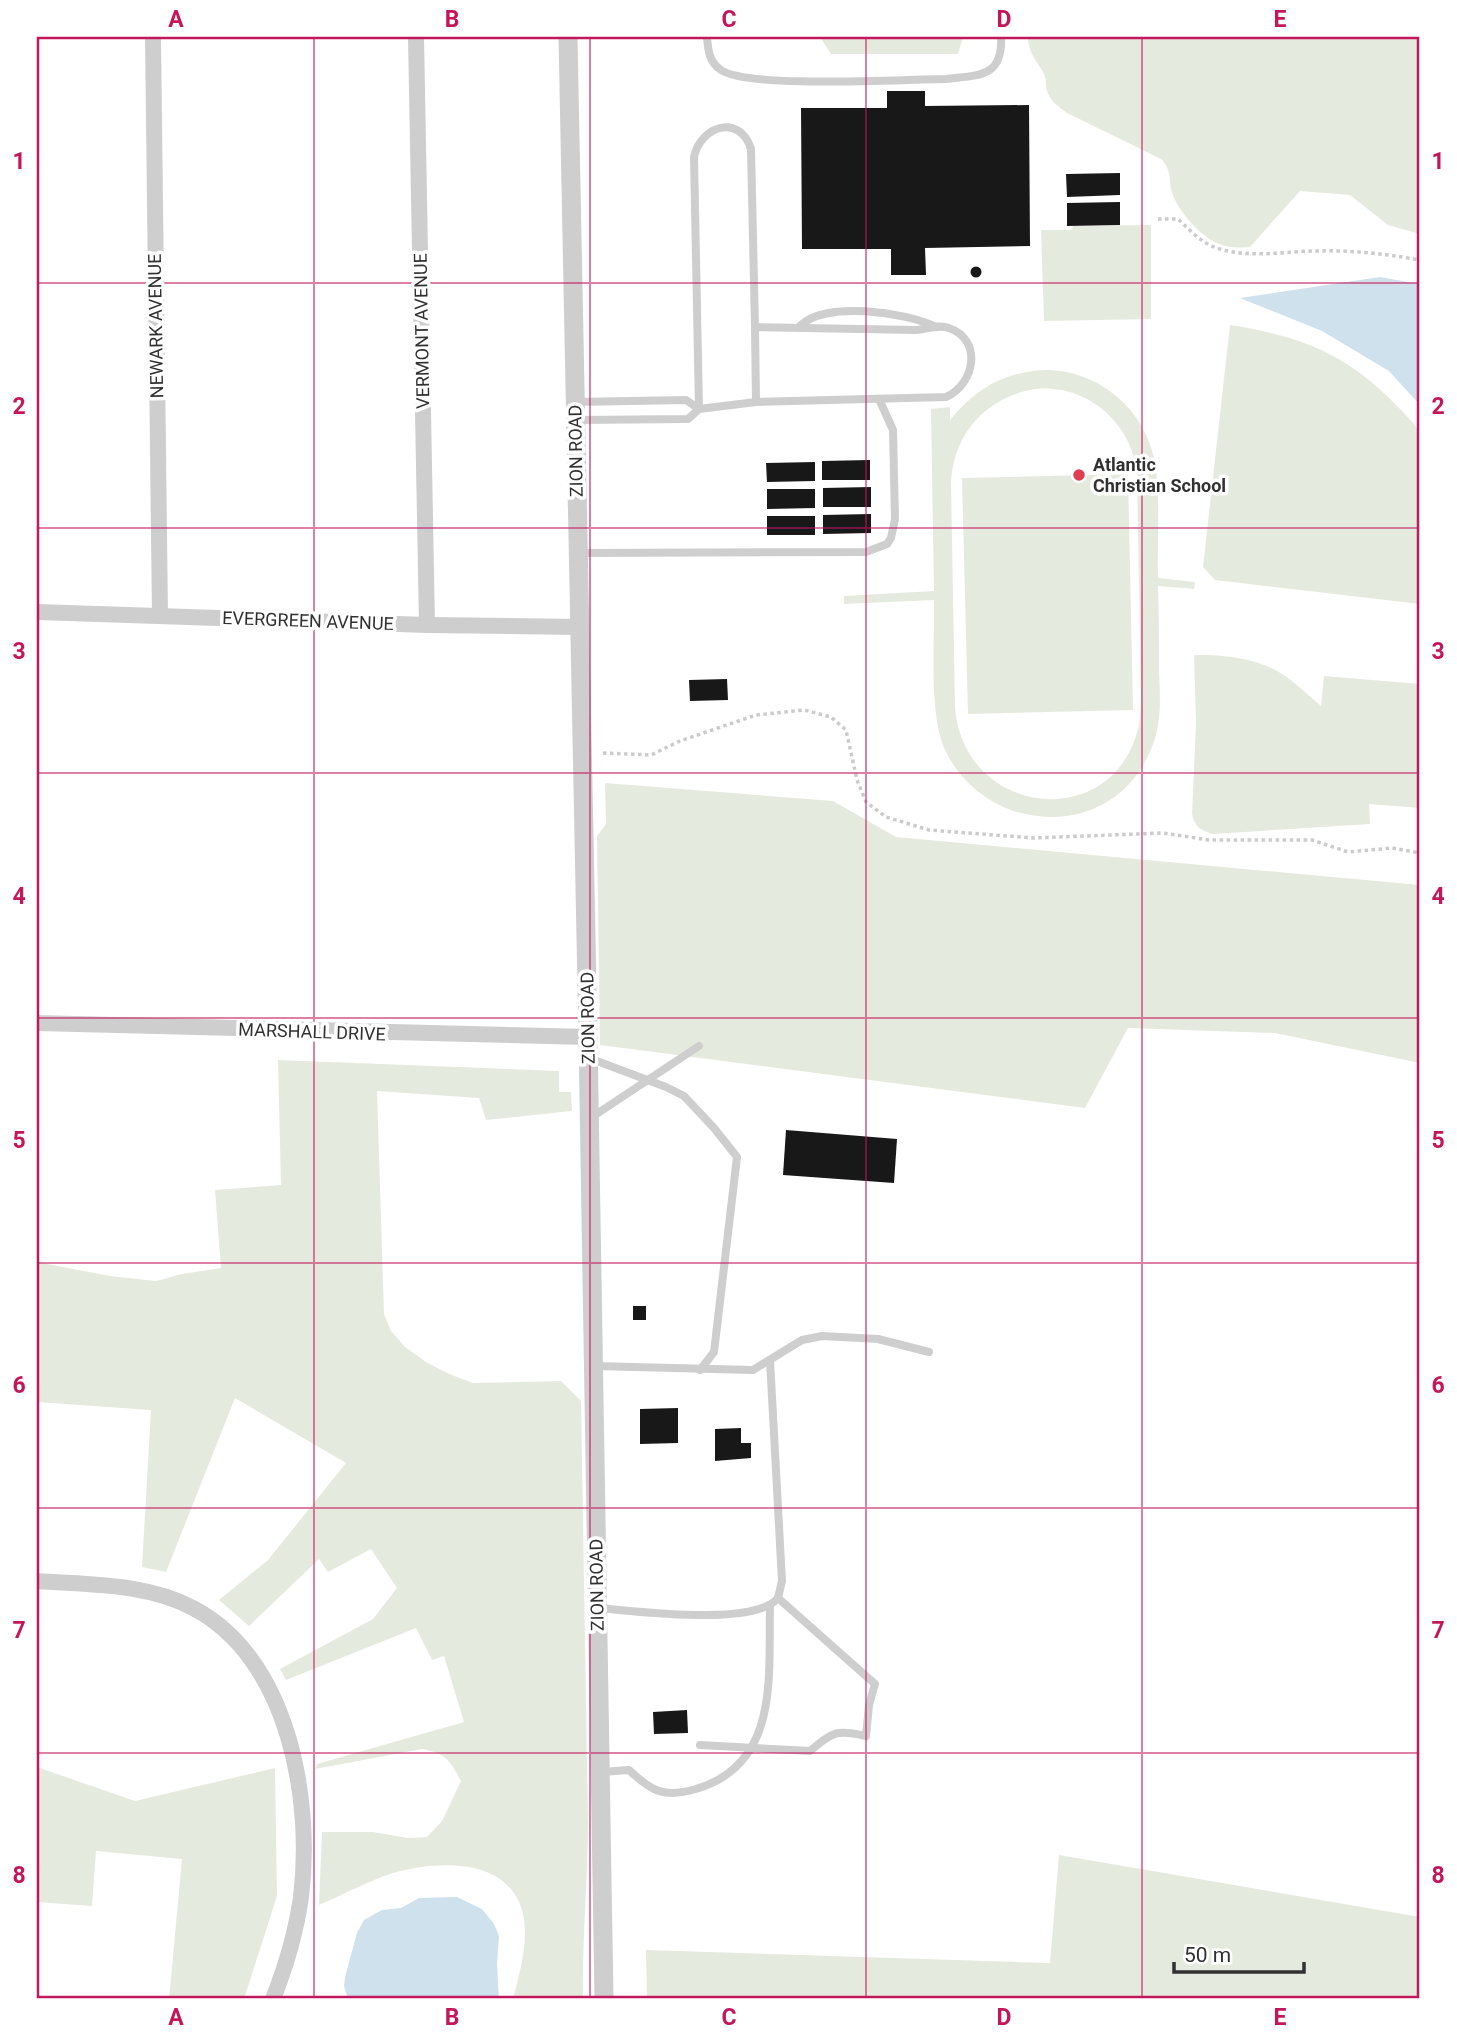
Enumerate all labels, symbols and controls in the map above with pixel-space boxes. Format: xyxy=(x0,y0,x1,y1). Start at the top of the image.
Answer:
text: A xyxy=(168,6,184,33)
text: B xyxy=(445,6,459,33)
text: C xyxy=(721,6,737,33)
text: D xyxy=(997,6,1011,33)
text: E xyxy=(1274,6,1287,33)
text: 1 xyxy=(12,148,26,175)
text: 1 xyxy=(1431,148,1445,175)
street label: VERMONT AVENUE xyxy=(410,253,433,409)
street label: NEWARK AVENUE xyxy=(144,254,167,399)
text: 2 xyxy=(12,393,26,420)
text: 2 xyxy=(1431,393,1445,420)
street label: ZION ROAD xyxy=(564,405,587,497)
place label: Atlantic Christian School xyxy=(1093,454,1226,496)
marker: Atlantic Christian School xyxy=(1071,467,1087,483)
street label: EVERGREEN AVENUE xyxy=(222,607,394,634)
text: 3 xyxy=(12,638,26,665)
text: 3 xyxy=(1431,638,1445,665)
text: 4 xyxy=(12,883,26,910)
text: 4 xyxy=(1431,883,1445,910)
street label: ZION ROAD xyxy=(576,972,599,1064)
street label: MARSHALL DRIVE xyxy=(238,1018,386,1045)
text: 5 xyxy=(12,1127,26,1154)
text: 5 xyxy=(1431,1127,1445,1154)
text: 6 xyxy=(12,1372,26,1399)
text: 6 xyxy=(1431,1372,1445,1399)
street label: ZION ROAD xyxy=(585,1539,608,1631)
text: 7 xyxy=(12,1617,26,1644)
text: 7 xyxy=(1431,1617,1445,1644)
text: 8 xyxy=(12,1862,26,1889)
text: 8 xyxy=(1431,1862,1445,1889)
scale bar xyxy=(1174,1931,1303,1975)
text: 50 m xyxy=(1184,1943,1231,1967)
text: A xyxy=(168,2004,184,2031)
text: B xyxy=(445,2004,459,2031)
text: C xyxy=(721,2004,737,2031)
text: D xyxy=(997,2004,1011,2031)
text: E xyxy=(1274,2004,1287,2031)

